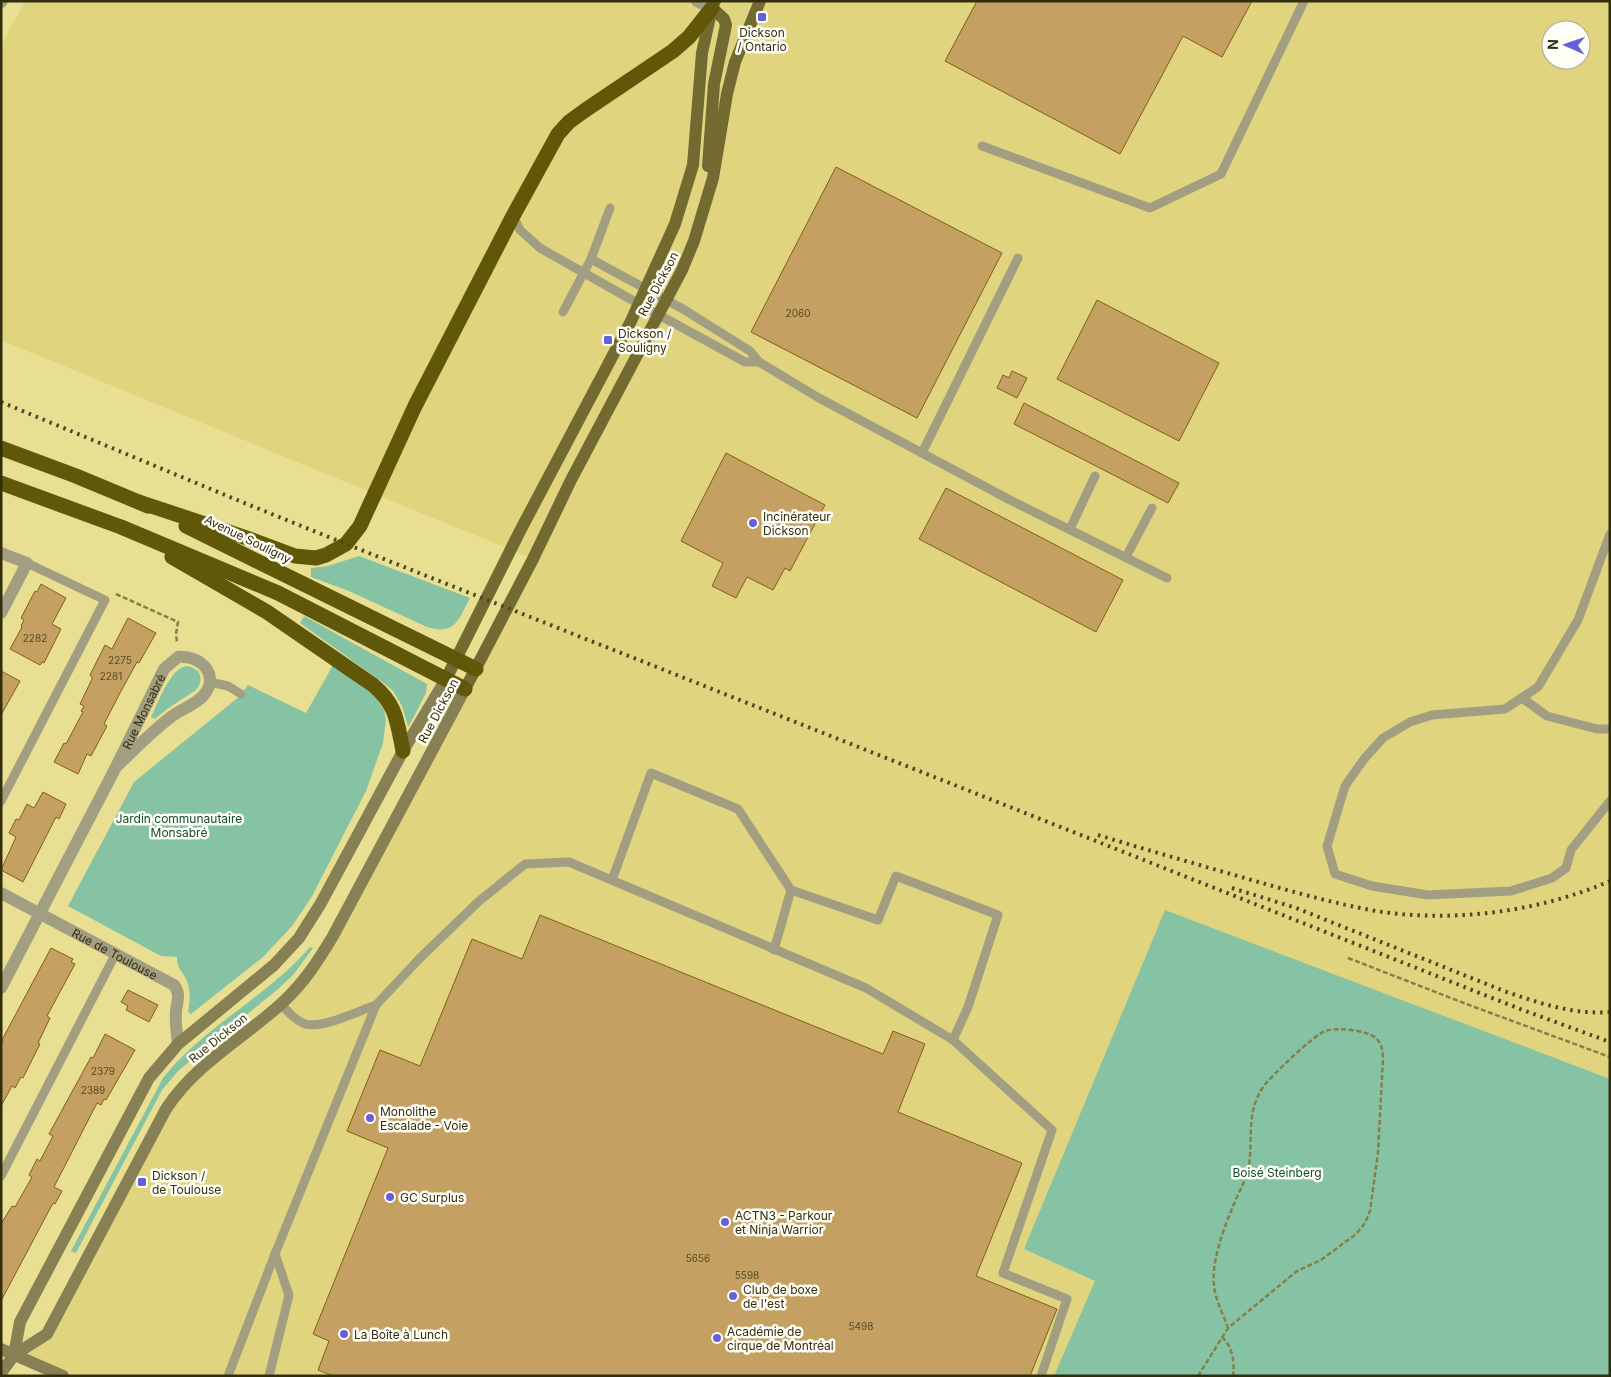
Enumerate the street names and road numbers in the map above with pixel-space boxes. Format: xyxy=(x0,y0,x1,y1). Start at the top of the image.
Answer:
street label: Rue Dickson xyxy=(635,249,681,319)
street label: Avenue Souligny xyxy=(202,512,294,567)
street label: Rue Monsabré xyxy=(118,671,168,752)
street label: Rue Dickson xyxy=(415,676,461,746)
street label: Rue de Toulouse xyxy=(70,925,160,982)
street label: Rue Dickson xyxy=(186,1010,250,1066)

